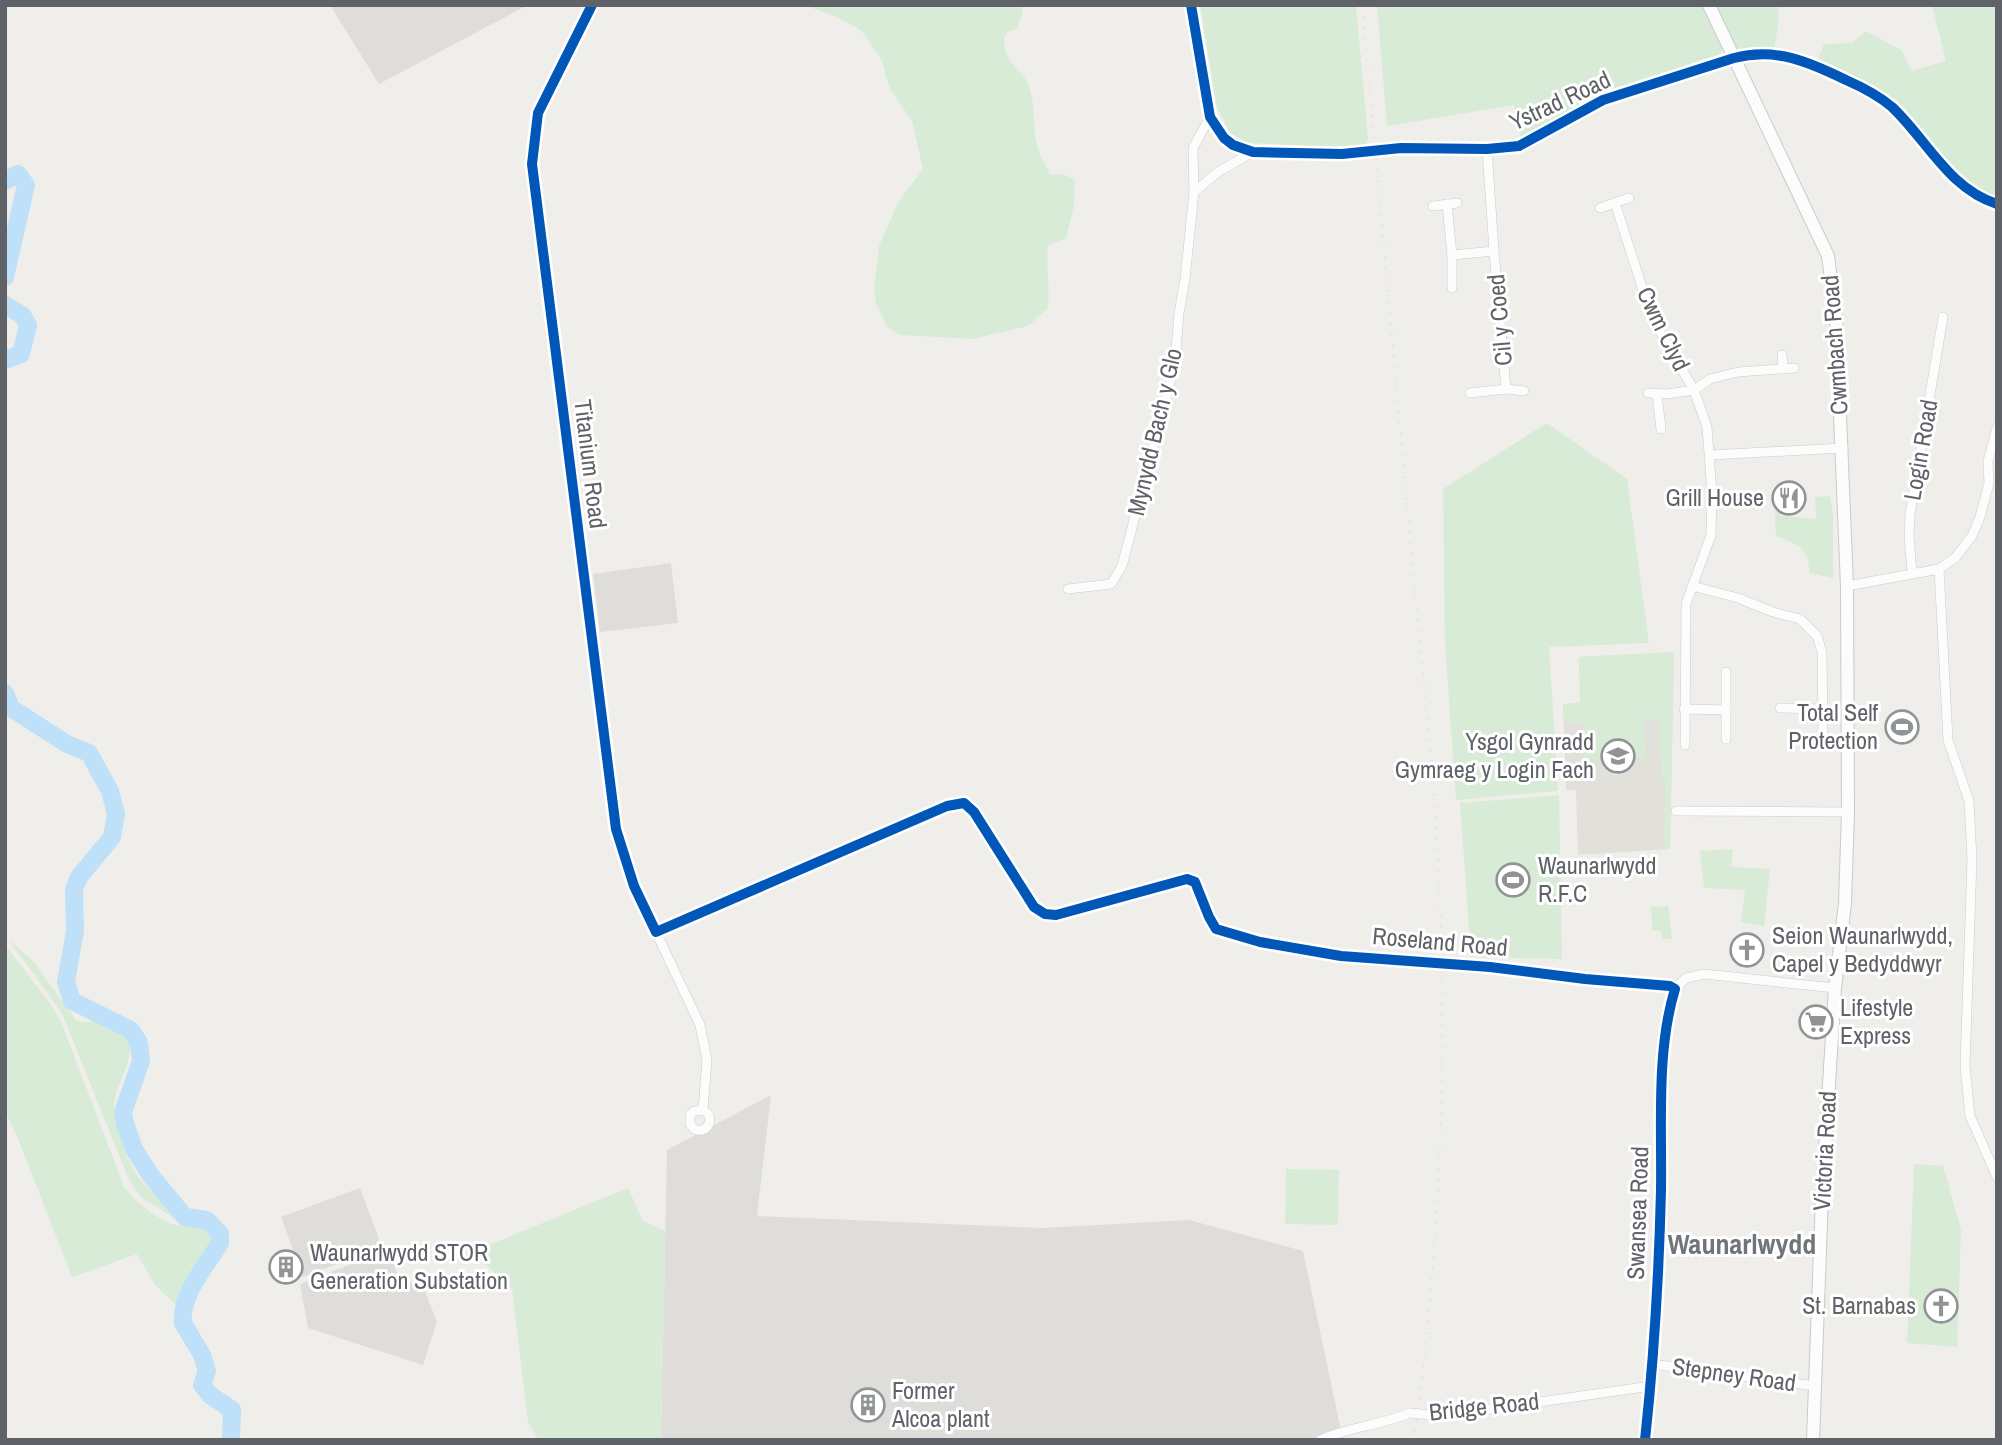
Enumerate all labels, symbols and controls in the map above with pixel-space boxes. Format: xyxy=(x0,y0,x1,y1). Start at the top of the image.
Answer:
street label: Ystrad Road xyxy=(1504,63,1615,137)
street label: Cil y Coed xyxy=(1479,273,1519,367)
street label: Cwmbach Road xyxy=(1813,274,1855,416)
street label: Cwm Clyd xyxy=(1630,281,1698,376)
street label: Mynydd Bach y Glo xyxy=(1119,345,1189,519)
street label: Login Road xyxy=(1895,397,1945,503)
street label: Titanium Road xyxy=(567,398,615,530)
restaurant icon: Grill House xyxy=(1770,479,1808,517)
place label: Grill House xyxy=(1666,481,1764,513)
place label: Total Self Protection xyxy=(1788,696,1879,756)
sports icon: Total Self Protection xyxy=(1883,708,1921,746)
place label: Ysgol Gynradd Gymraeg y Login Fach xyxy=(1395,725,1594,785)
school or university icon: Ysgol Gynradd Gymraeg y Login Fach xyxy=(1599,737,1637,775)
place label: Waunarlwydd R.F.C xyxy=(1538,849,1657,909)
sports icon: Waunarlwydd R.F.C xyxy=(1494,861,1532,899)
street label: Roseland Road xyxy=(1371,919,1509,963)
place label: Seion Waunarlwydd, Capel y Bedyddwyr xyxy=(1772,919,1953,979)
church icon: Seion Waunarlwydd, Capel y Bedyddwyr xyxy=(1728,931,1766,969)
place label: Lifestyle Express xyxy=(1840,991,1913,1051)
supermarket icon: Lifestyle Express xyxy=(1797,1003,1835,1041)
street label: Victoria Road xyxy=(1805,1090,1843,1212)
street label: Swansea Road xyxy=(1619,1146,1655,1280)
district label: Waunarlwydd xyxy=(1668,1225,1816,1263)
place label: Waunarlwydd STOR Generation Substation xyxy=(310,1236,508,1296)
building icon: Waunarlwydd STOR Generation Substation xyxy=(267,1248,305,1286)
church icon: St. Barnabas xyxy=(1922,1287,1960,1325)
place label: St. Barnabas xyxy=(1802,1289,1916,1321)
street label: Stepney Road xyxy=(1670,1349,1798,1399)
place label: Former Alcoa plant xyxy=(891,1374,990,1434)
street label: Bridge Road xyxy=(1427,1384,1541,1428)
building icon: Former Alcoa plant xyxy=(849,1386,887,1424)

